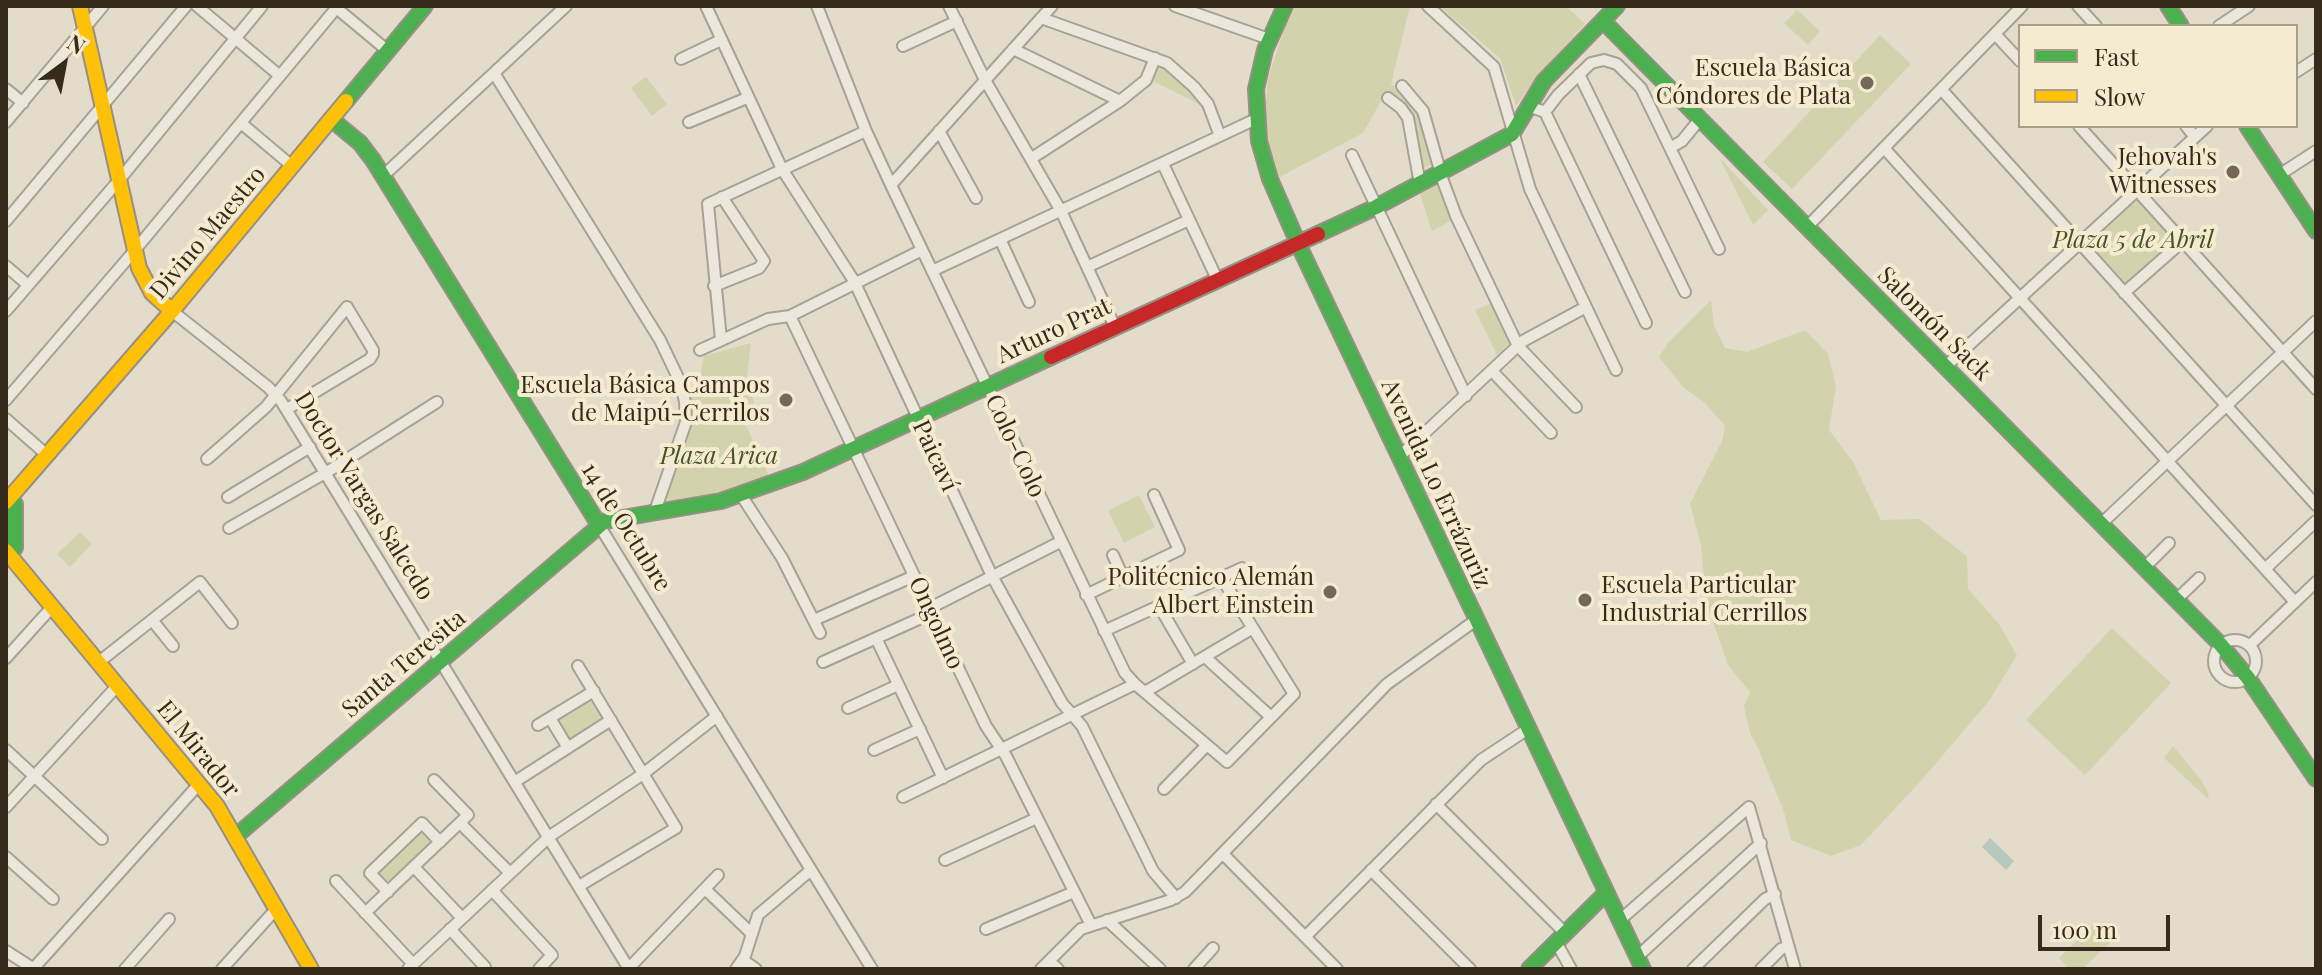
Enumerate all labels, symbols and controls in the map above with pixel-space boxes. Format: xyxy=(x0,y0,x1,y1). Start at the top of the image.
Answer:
north arrow xyxy=(24,24,104,104)
legend xyxy=(2018,24,2298,128)
text: N xyxy=(62,27,91,61)
text: Fast xyxy=(2094,40,2139,72)
place label: Escuela Básica Cóndores de Plata xyxy=(1656,55,1851,111)
marker: Escuela Básica Cóndores de Plata xyxy=(1858,74,1876,92)
text: Slow xyxy=(2094,80,2145,112)
place label: Jehovah's Witnesses xyxy=(2110,144,2217,200)
street label: Divino Maestro xyxy=(144,161,272,305)
marker: Jehovah's Witnesses xyxy=(2224,163,2242,181)
park label: Plaza 5 de Abril xyxy=(2053,227,2213,255)
street label: Salomón Sack xyxy=(1871,261,1997,387)
street label: Arturo Prat xyxy=(992,292,1116,370)
place label: Escuela Básica Campos de Maipú-Cerrilos xyxy=(520,372,770,428)
street label: Avenida Lo Errázuriz xyxy=(1375,375,1497,593)
street label: Doctor Vargas Salcedo xyxy=(288,386,440,606)
street label: Colo-Colo xyxy=(979,390,1051,502)
marker: Escuela Básica Campos de Maipú-Cerrilos xyxy=(777,391,795,409)
street label: Paicaví xyxy=(906,416,964,496)
park label: Plaza Arica xyxy=(660,443,778,471)
street label: 14 de Octubre xyxy=(575,457,677,597)
place label: Politécnico Alemán Albert Einstein xyxy=(1107,564,1314,620)
street label: Ongolmo xyxy=(902,572,970,674)
place label: Escuela Particular Industrial Cerrillos xyxy=(1601,572,1807,628)
marker: Politécnico Alemán Albert Einstein xyxy=(1321,583,1339,601)
marker: Escuela Particular Industrial Cerrillos xyxy=(1576,591,1594,609)
street label: Santa Teresita xyxy=(336,604,472,724)
street label: El Mirador xyxy=(150,695,246,803)
scale bar xyxy=(2042,899,2174,949)
text: 100 m xyxy=(2052,913,2117,945)

